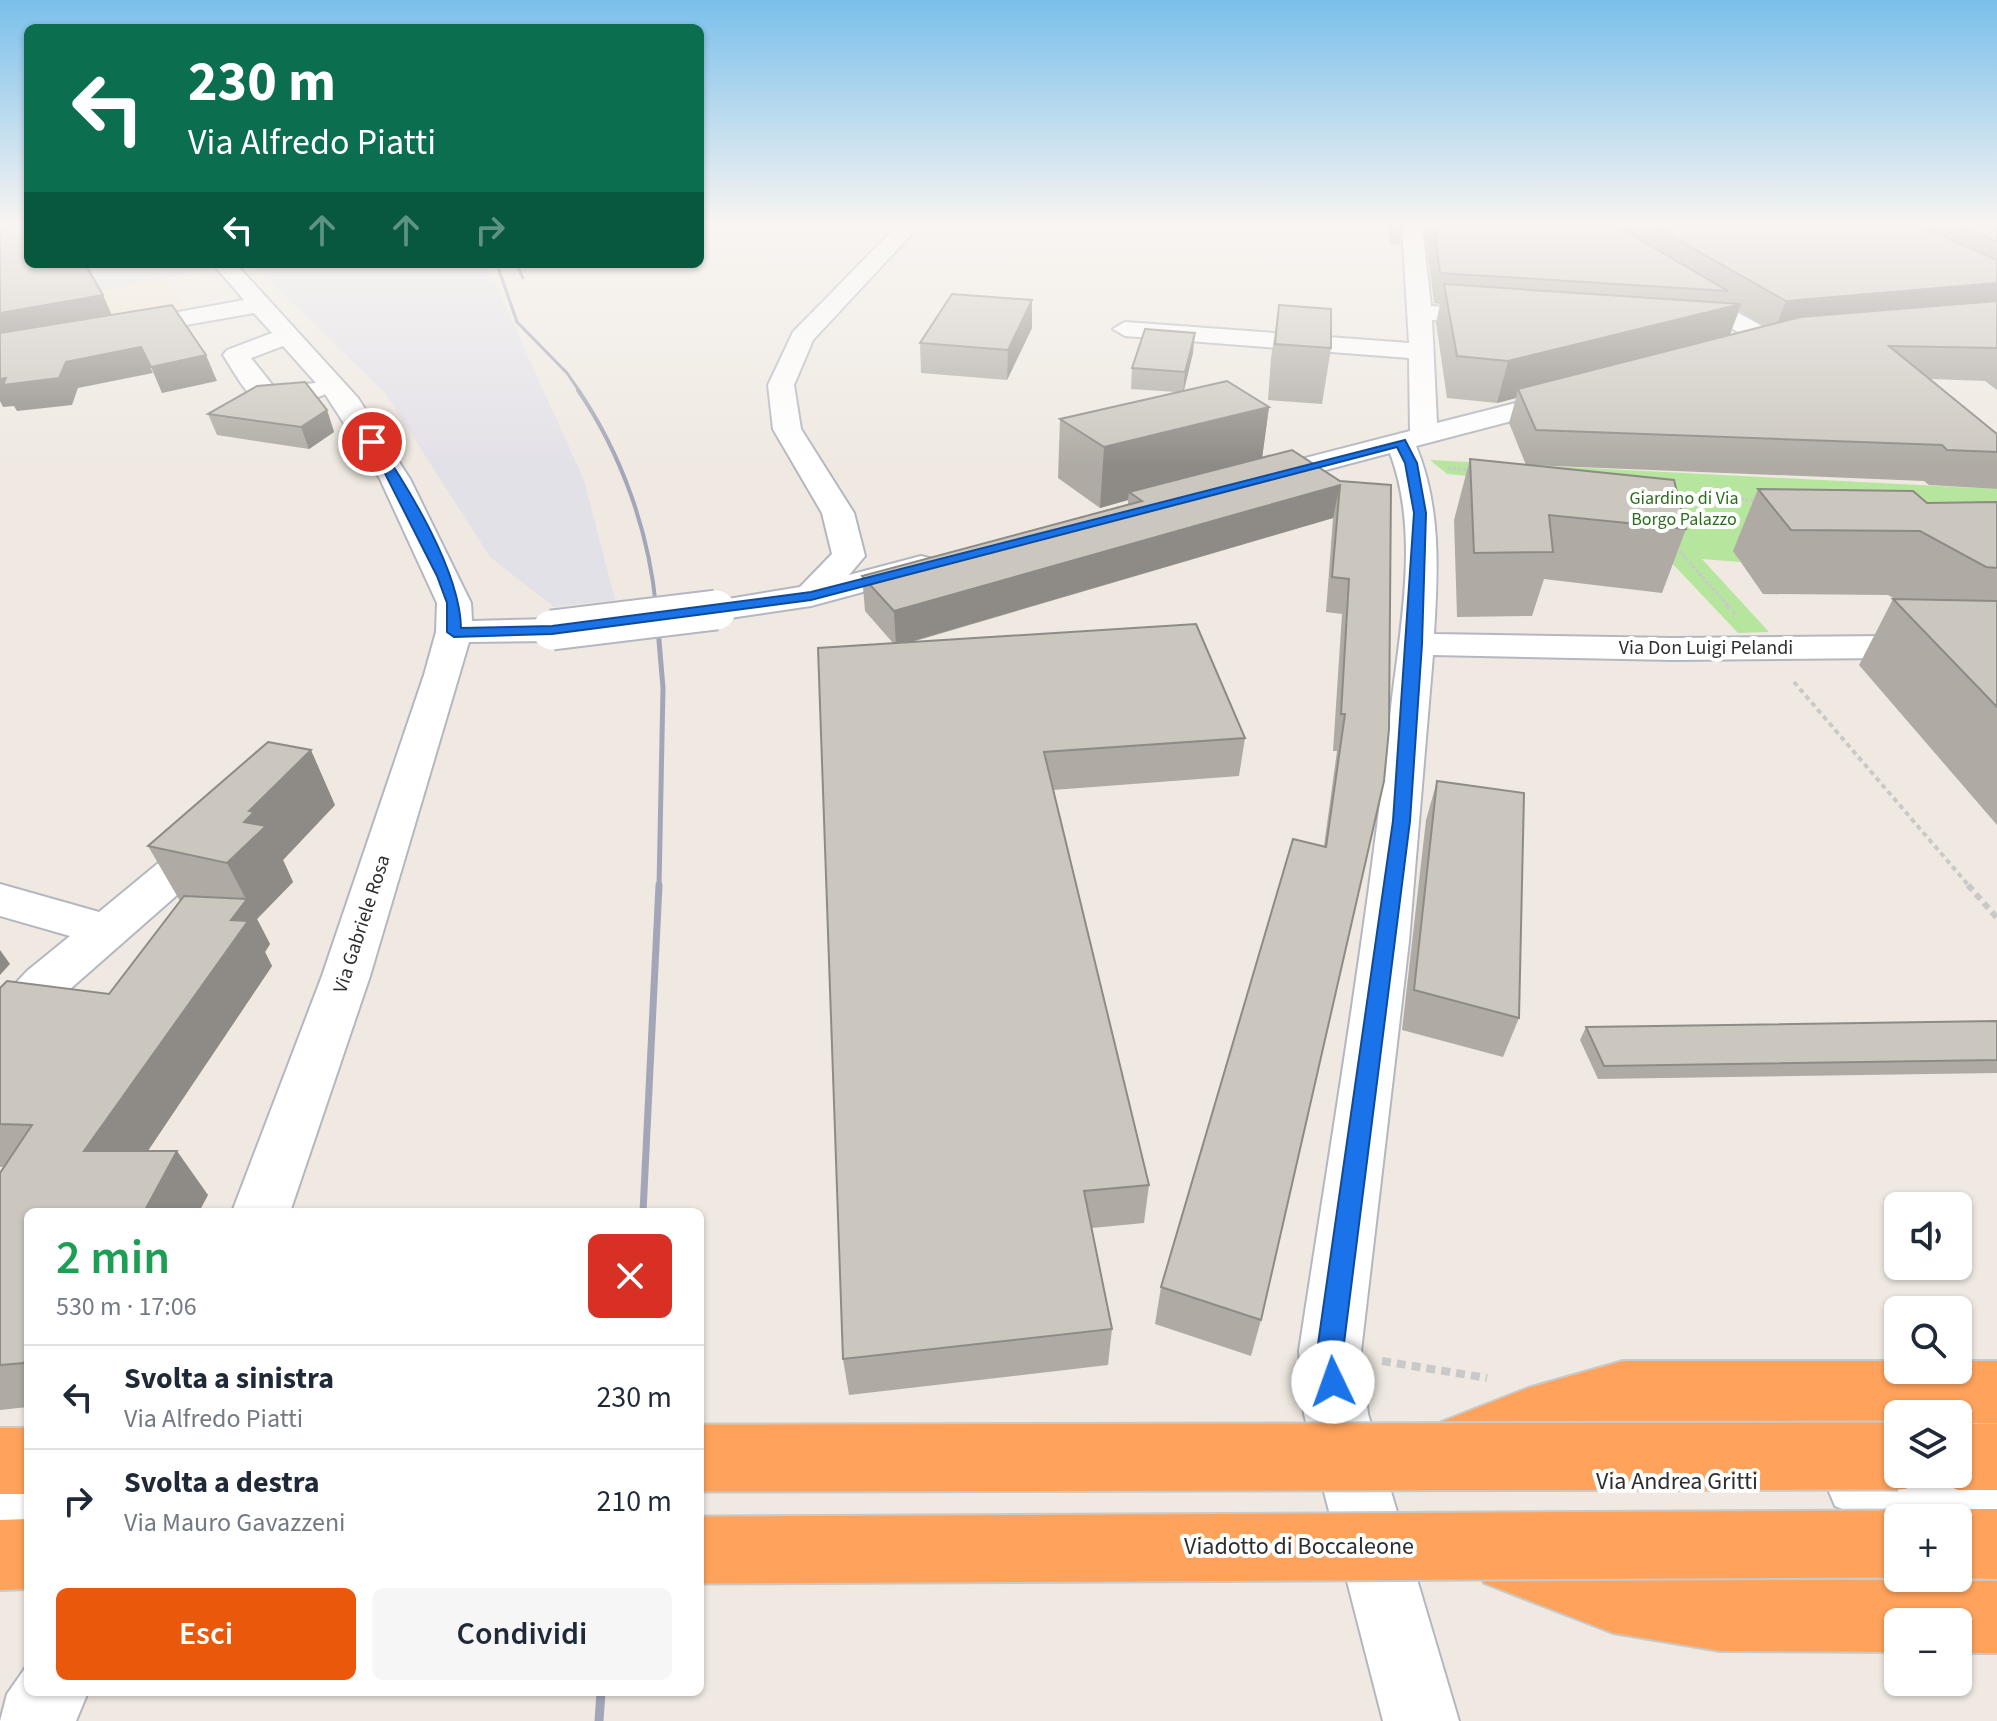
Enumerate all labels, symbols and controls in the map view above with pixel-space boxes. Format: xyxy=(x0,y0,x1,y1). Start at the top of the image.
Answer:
text: 230 m xyxy=(188,43,336,122)
icon: left xyxy=(56,56,160,160)
text: Via Alfredo Piatti xyxy=(188,117,436,168)
icon: left xyxy=(216,208,260,252)
icon: ahead xyxy=(300,208,344,252)
icon: ahead xyxy=(384,208,428,252)
icon: right xyxy=(468,208,512,252)
pin xyxy=(338,408,406,476)
icon: arrive xyxy=(350,420,394,464)
park label: Giardino di Via Borgo Palazzo xyxy=(1629,486,1739,532)
street label: Via Don Luigi Pelandi xyxy=(1619,634,1793,662)
street label: Via Gabriele Rosa xyxy=(326,851,398,997)
map controls xyxy=(1884,1192,1972,1696)
button: sound xyxy=(1884,1192,1972,1280)
text: 2 min xyxy=(56,1224,170,1292)
button: close xyxy=(588,1234,672,1318)
text: 530 m · 17:06 xyxy=(56,1288,197,1325)
button: search xyxy=(1884,1296,1972,1384)
position arrow xyxy=(1291,1340,1375,1424)
text: Svolta a sinistra xyxy=(124,1357,334,1400)
icon: left xyxy=(56,1375,100,1419)
text: 230 m xyxy=(596,1376,672,1419)
text: Via Alfredo Piatti xyxy=(124,1400,303,1437)
button: layers xyxy=(1884,1400,1972,1488)
text: Svolta a destra xyxy=(124,1461,320,1504)
street label: Via Andrea Gritti xyxy=(1596,1464,1758,1499)
icon: right xyxy=(56,1479,100,1523)
text: 210 m xyxy=(596,1480,672,1523)
text: Via Mauro Gavazzeni xyxy=(124,1504,346,1541)
button: + xyxy=(1884,1504,1972,1592)
street label: Viadotto di Boccaleone xyxy=(1184,1529,1414,1564)
button: Esci xyxy=(56,1588,356,1680)
button: Condividi xyxy=(372,1588,672,1680)
button: − xyxy=(1884,1608,1972,1696)

